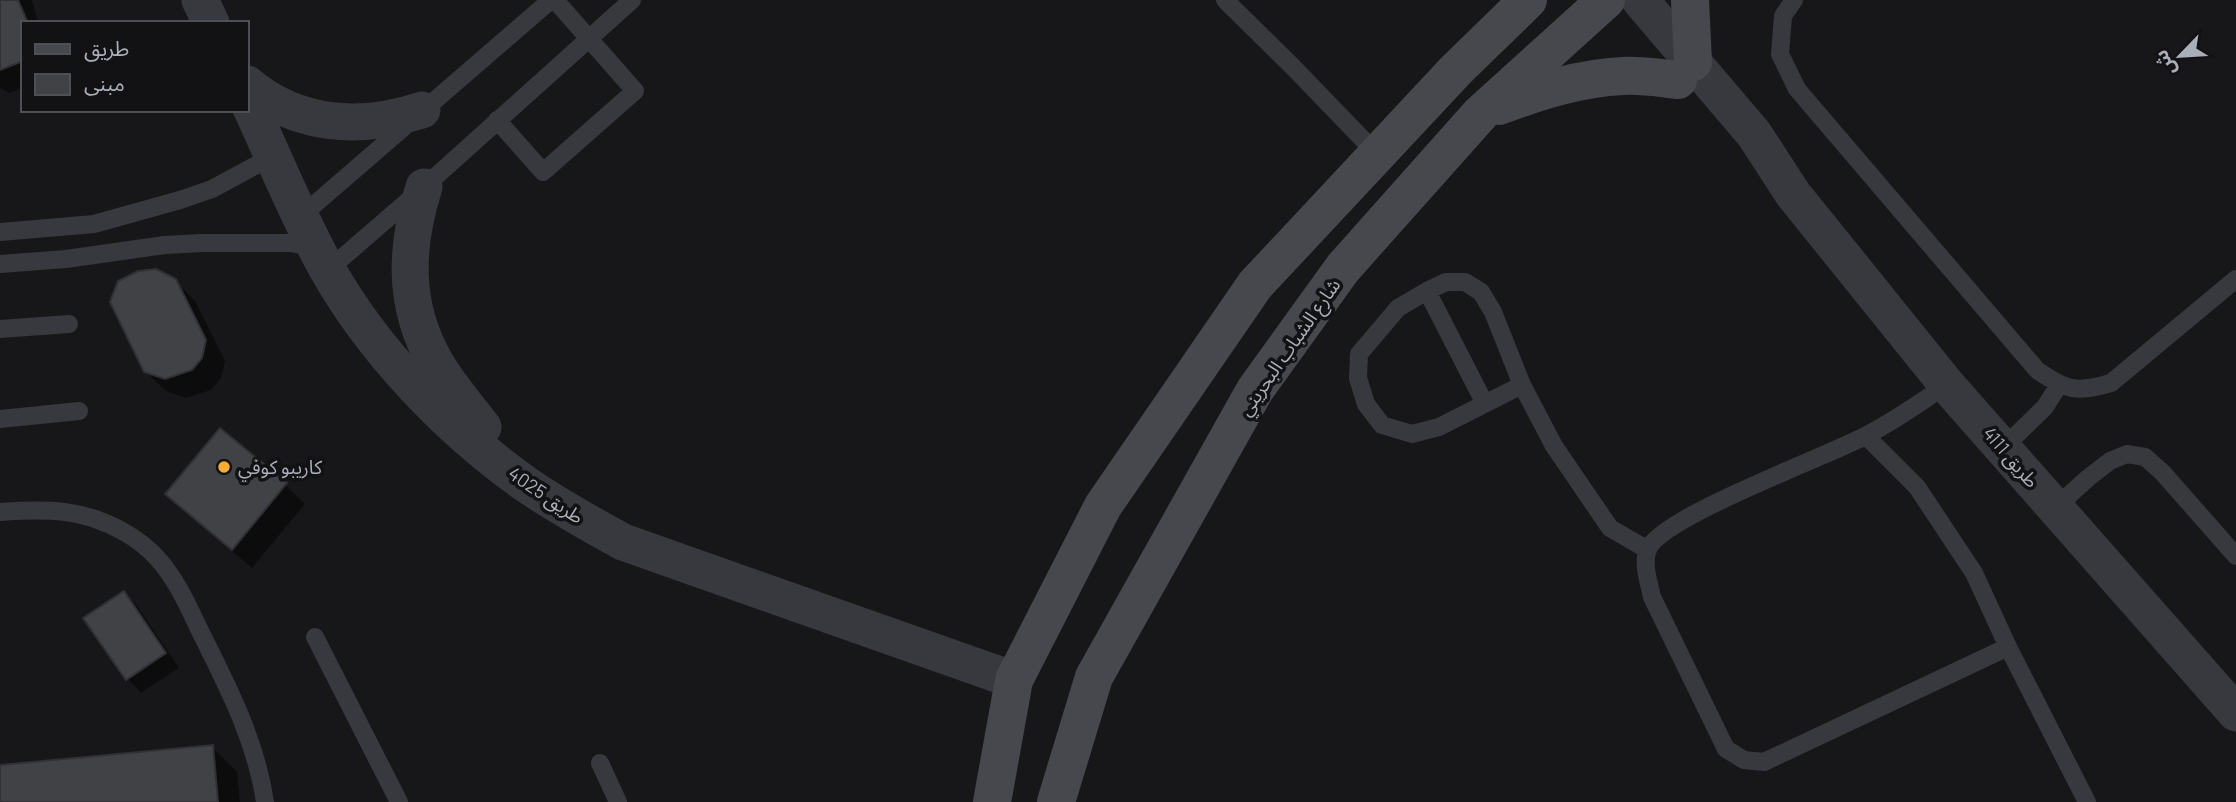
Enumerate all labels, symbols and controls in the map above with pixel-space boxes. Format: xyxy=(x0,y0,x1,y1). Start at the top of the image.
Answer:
legend xyxy=(21,21,248,112)
north arrow xyxy=(2145,21,2215,91)
text: طريق xyxy=(84,35,129,62)
text: ش xyxy=(2148,47,2180,80)
text: مبنى xyxy=(84,70,125,96)
street label: شارع الشباب البحريني xyxy=(1233,274,1348,422)
street label: طريق 4111 xyxy=(1978,421,2044,493)
place label: كاريبو كوفي xyxy=(238,455,323,482)
marker: كاريبو كوفي xyxy=(216,459,232,475)
street label: طريق 4025 xyxy=(504,461,588,529)

